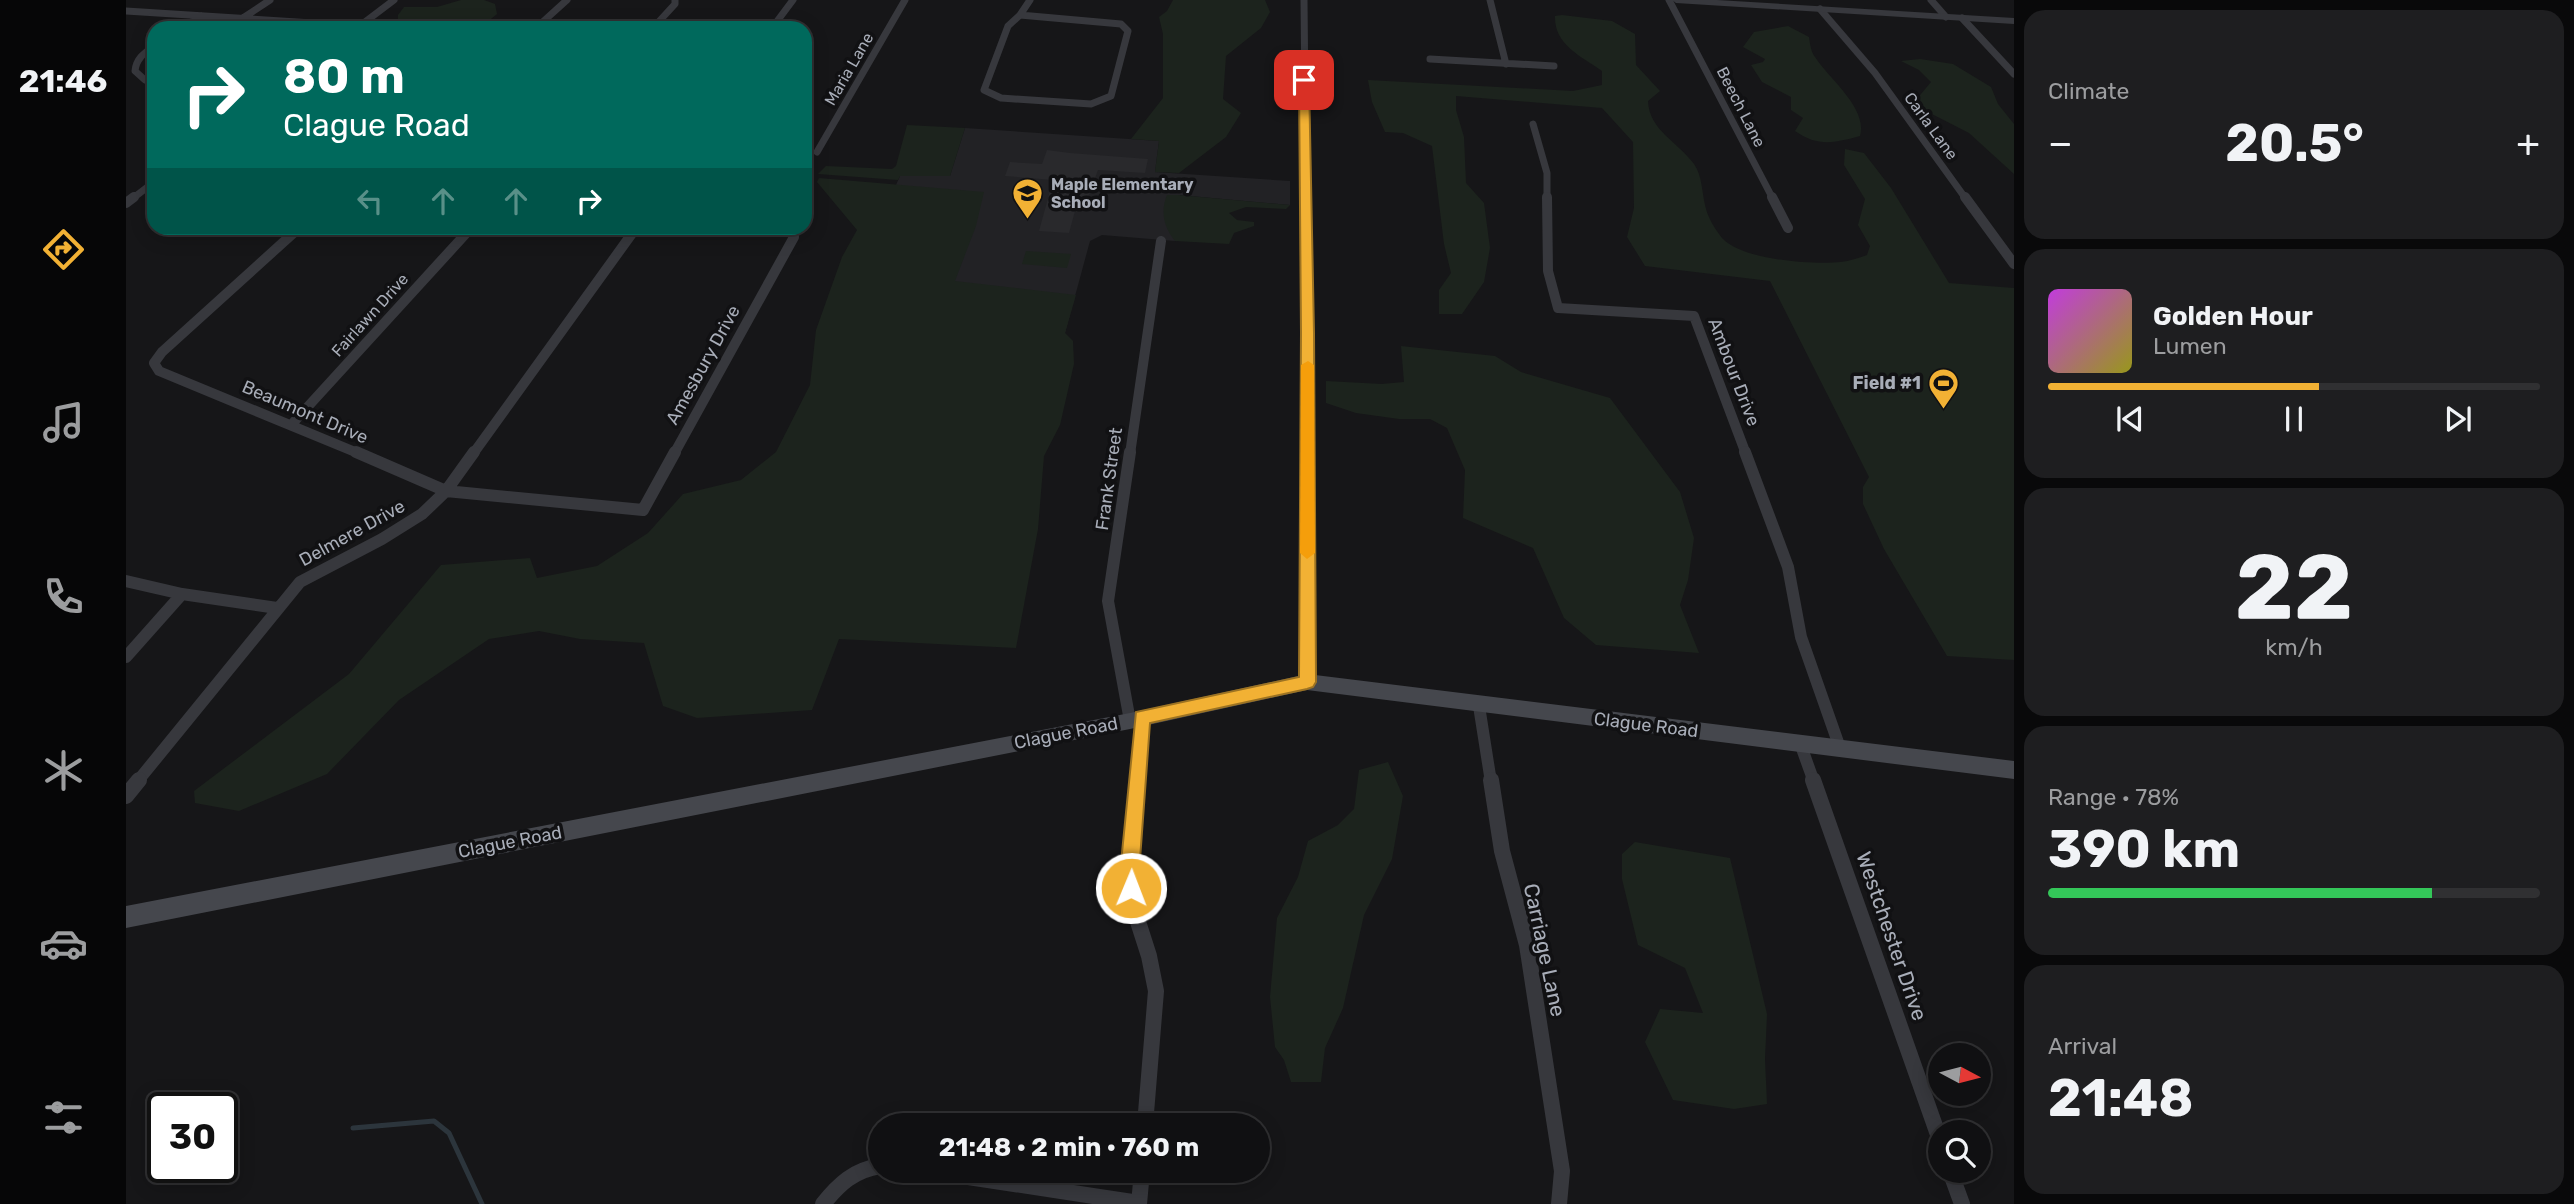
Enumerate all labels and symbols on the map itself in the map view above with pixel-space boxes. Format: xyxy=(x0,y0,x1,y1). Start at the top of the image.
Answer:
street label: Maria Lane xyxy=(821,29,877,109)
pin xyxy=(1274,50,1334,110)
street label: Beech Lane xyxy=(1713,64,1769,150)
street label: Carla Lane xyxy=(1900,89,1962,163)
place label: Maple Elementary School xyxy=(1051,175,1194,212)
school or university icon: Maple Elementary School xyxy=(1011,176,1045,220)
street label: Fairlawn Drive xyxy=(328,269,412,360)
street label: Amesbury Drive xyxy=(661,302,745,428)
street label: Ambour Drive xyxy=(1703,315,1765,429)
sports icon: Field #1 xyxy=(1927,366,1961,410)
place label: Field #1 xyxy=(1852,372,1921,394)
street label: Beaumont Drive xyxy=(239,376,371,448)
street label: Frank Street xyxy=(1091,426,1127,532)
street label: Delmere Drive xyxy=(295,495,409,571)
street label: Clague Road xyxy=(1593,708,1699,742)
street label: Clague Road xyxy=(1012,712,1120,754)
street label: Clague Road xyxy=(456,821,564,863)
street label: Westchester Drive xyxy=(1851,848,1933,1024)
position arrow xyxy=(1094,851,1168,925)
street label: Carriage Lane xyxy=(1519,881,1571,1019)
north arrow xyxy=(1928,1043,1992,1106)
speed limit sign: 30 xyxy=(147,1092,238,1183)

